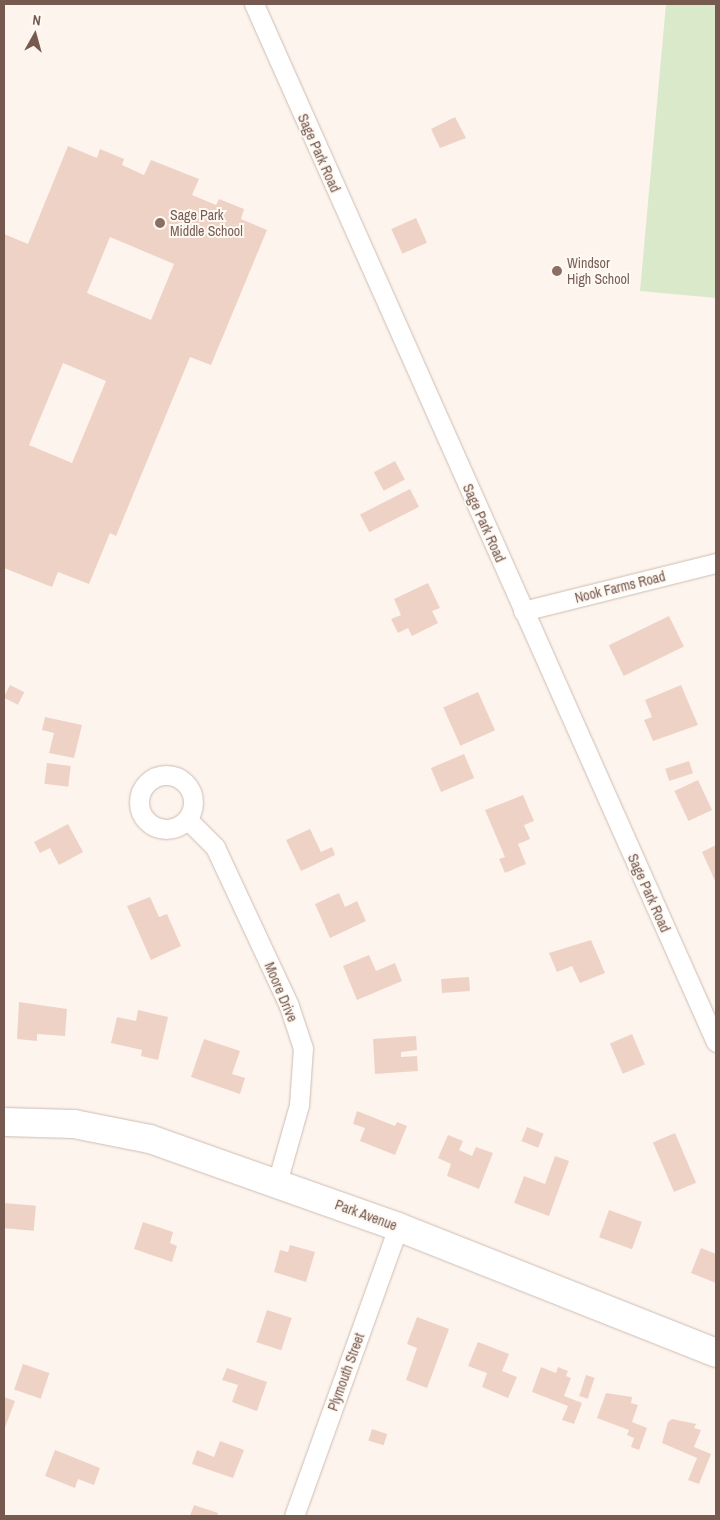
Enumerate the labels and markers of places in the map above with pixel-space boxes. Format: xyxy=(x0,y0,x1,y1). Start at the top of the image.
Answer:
place label: Sage Park Middle School xyxy=(170,207,243,240)
marker: Sage Park Middle School xyxy=(154,217,166,229)
place label: Windsor High School xyxy=(567,255,630,288)
marker: Windsor High School xyxy=(551,265,563,277)

